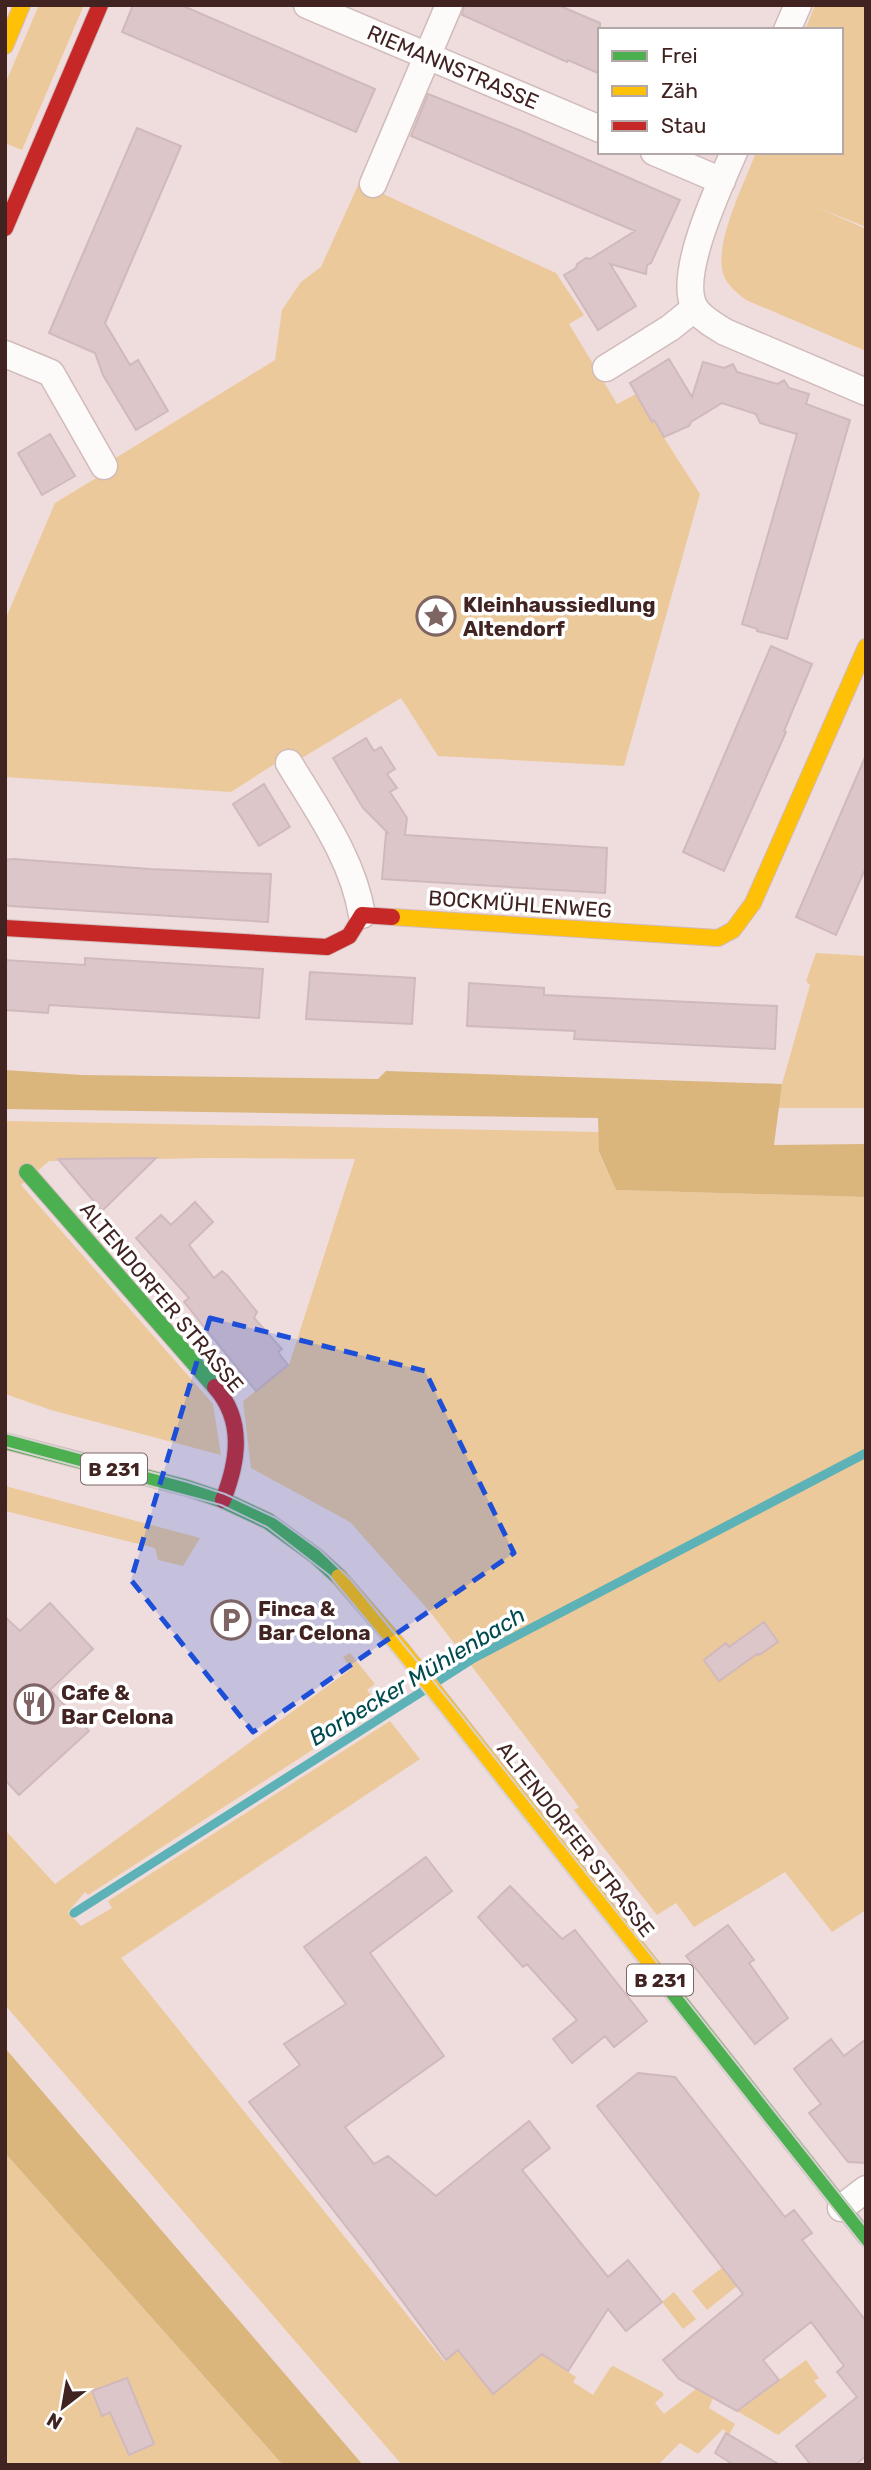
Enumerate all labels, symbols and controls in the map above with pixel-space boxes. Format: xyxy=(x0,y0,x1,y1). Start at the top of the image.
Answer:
street label: RIEMANNSTRASSE xyxy=(364,20,542,114)
legend xyxy=(598,28,843,154)
text: Frei xyxy=(661,43,698,68)
text: Zäh xyxy=(661,78,698,103)
text: Stau xyxy=(661,113,707,138)
place label: Kleinhaussiedlung Altendorf xyxy=(463,592,656,641)
place icon: Kleinhaussiedlung Altendorf xyxy=(415,595,457,637)
street label: BOCKMÜHLENWEG xyxy=(427,885,613,923)
street label: ALTENDORFER STRASSE xyxy=(75,1197,249,1397)
road number: B 231 xyxy=(81,1454,147,1484)
place label: Finca & Bar Celona xyxy=(258,1596,371,1645)
parking icon: Finca & Bar Celona xyxy=(210,1599,252,1641)
water label: Borbecker Mühlenbach xyxy=(304,1600,530,1752)
place label: Cafe & Bar Celona xyxy=(61,1680,174,1729)
restaurant icon: Cafe & Bar Celona xyxy=(13,1683,55,1725)
street label: ALTENDORFER STRASSE xyxy=(492,1736,660,1942)
road number: B 231 xyxy=(627,1964,693,1996)
north arrow xyxy=(28,2372,98,2442)
text: N xyxy=(43,2408,66,2435)

